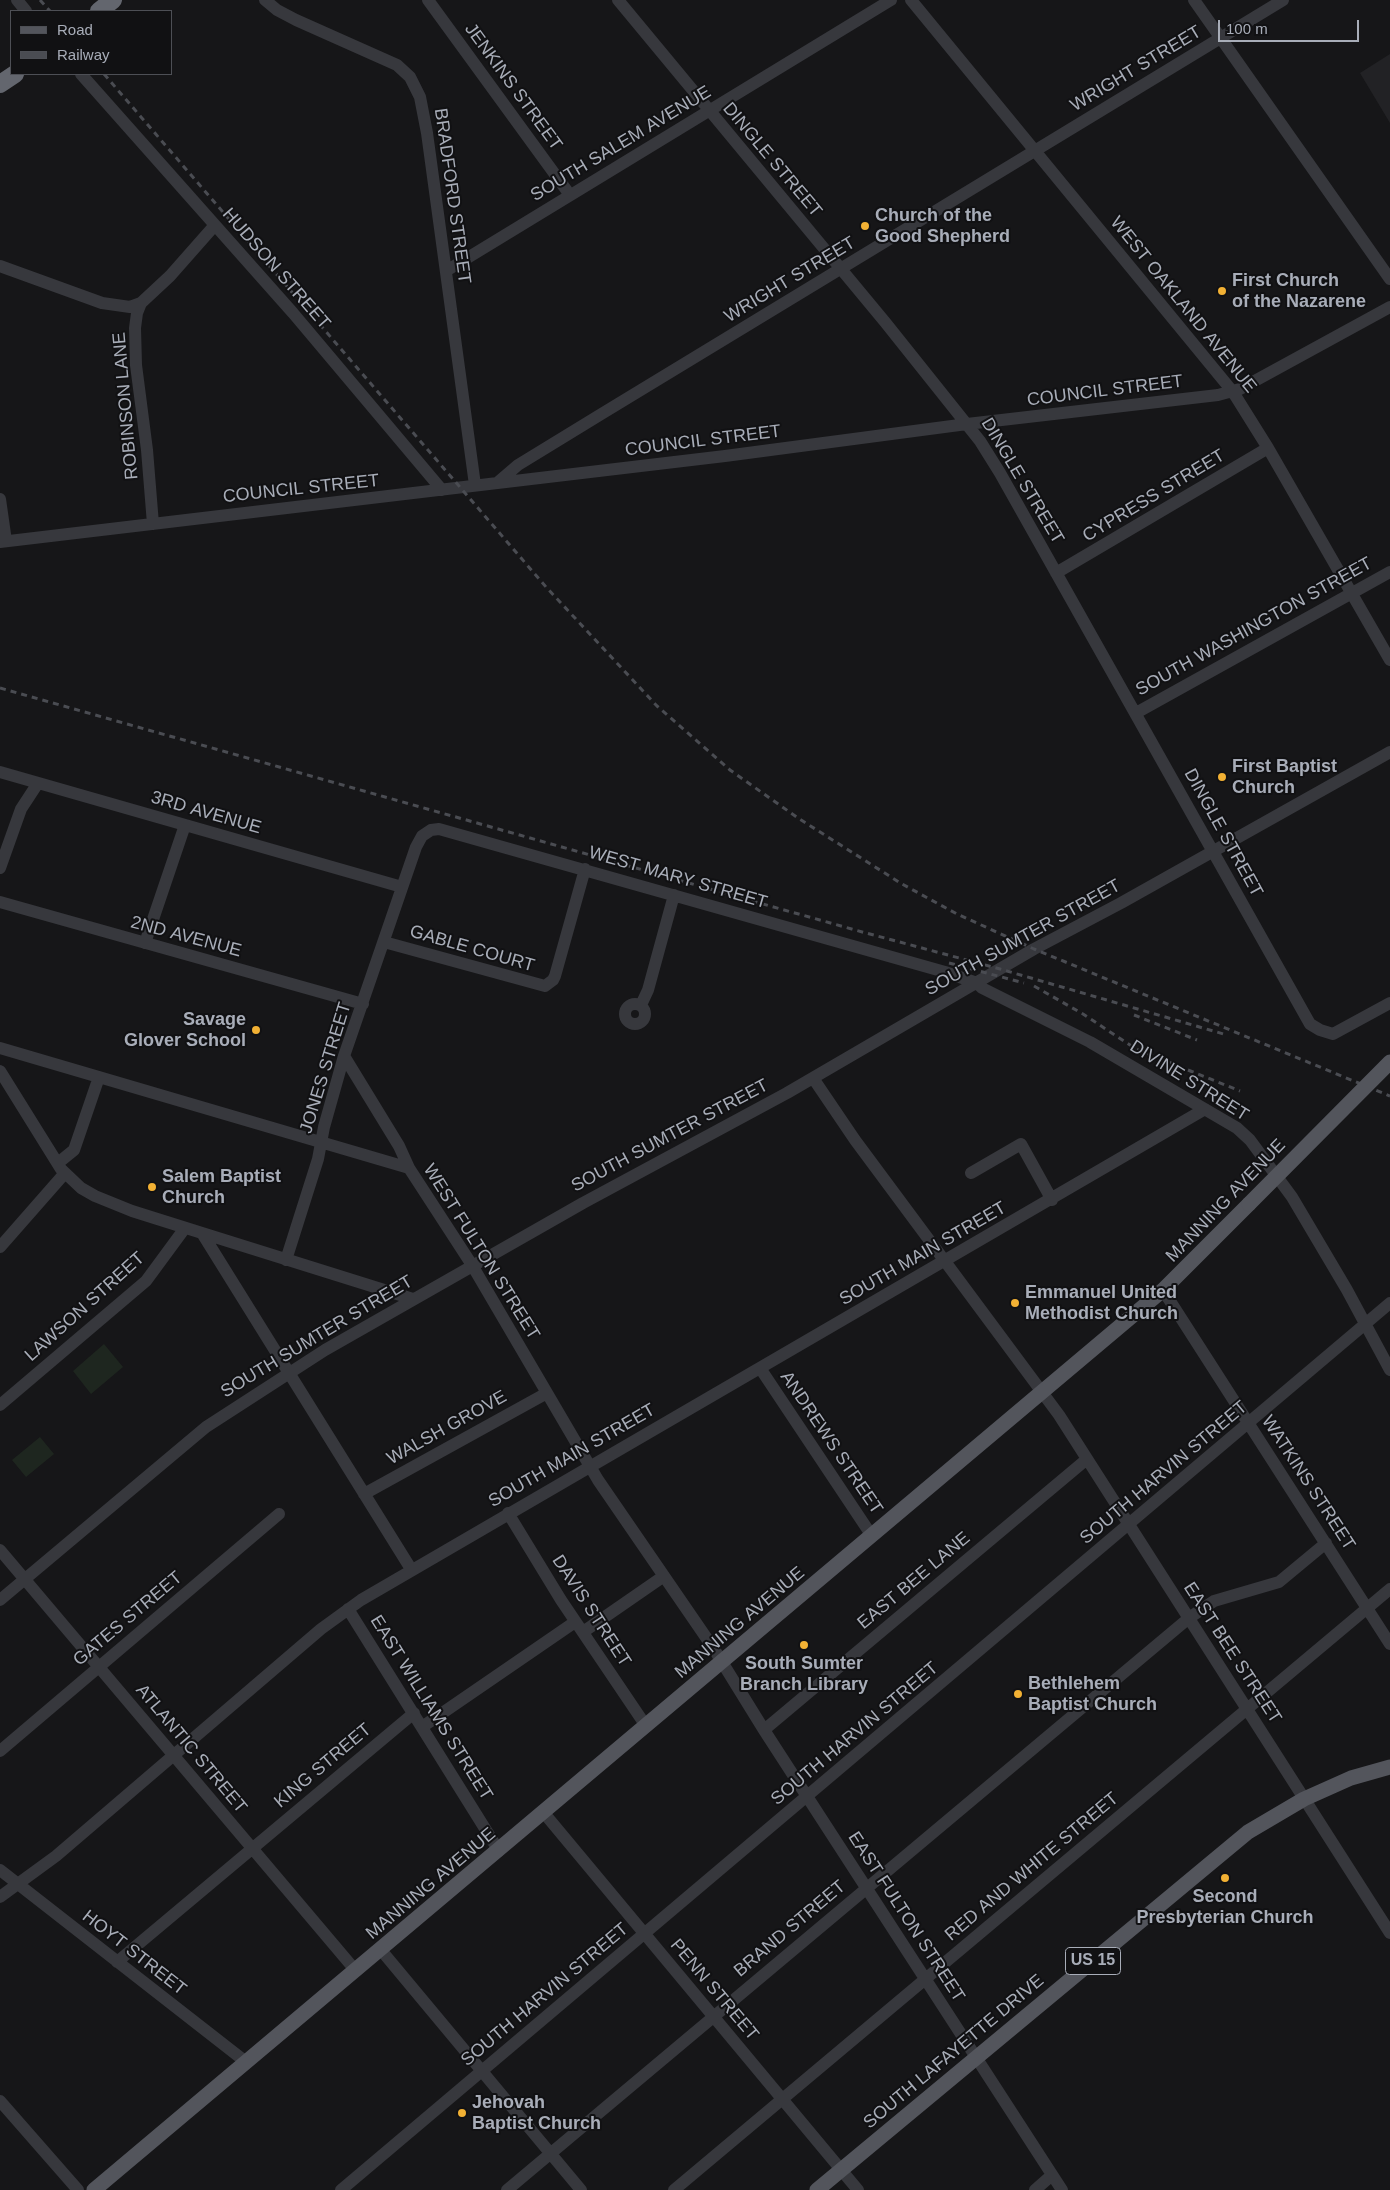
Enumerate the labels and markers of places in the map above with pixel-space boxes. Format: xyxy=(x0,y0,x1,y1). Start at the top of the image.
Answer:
place label: Church of the Good Shepherd xyxy=(875,205,1010,248)
marker: Church of the Good Shepherd xyxy=(859,220,871,232)
place label: First Church of the Nazarene xyxy=(1232,270,1366,312)
marker: First Church of the Nazarene xyxy=(1216,285,1228,297)
place label: First Baptist Church xyxy=(1232,756,1337,799)
marker: First Baptist Church xyxy=(1216,771,1228,783)
place label: Savage Glover School xyxy=(124,1009,246,1052)
marker: Savage Glover School xyxy=(250,1024,262,1036)
place label: Salem Baptist Church xyxy=(162,1166,281,1208)
marker: Salem Baptist Church xyxy=(146,1181,158,1193)
place label: Emmanuel United Methodist Church xyxy=(1025,1282,1178,1325)
marker: Emmanuel United Methodist Church xyxy=(1009,1297,1021,1309)
marker: South Sumter Branch Library xyxy=(798,1639,810,1651)
place label: South Sumter Branch Library xyxy=(740,1653,868,1696)
place label: Bethlehem Baptist Church xyxy=(1028,1673,1157,1716)
marker: Bethlehem Baptist Church xyxy=(1012,1688,1024,1700)
marker: Second Presbyterian Church xyxy=(1219,1872,1231,1884)
place label: Second Presbyterian Church xyxy=(1136,1886,1314,1928)
place label: Jehovah Baptist Church xyxy=(472,2092,601,2134)
marker: Jehovah Baptist Church xyxy=(456,2107,468,2119)

